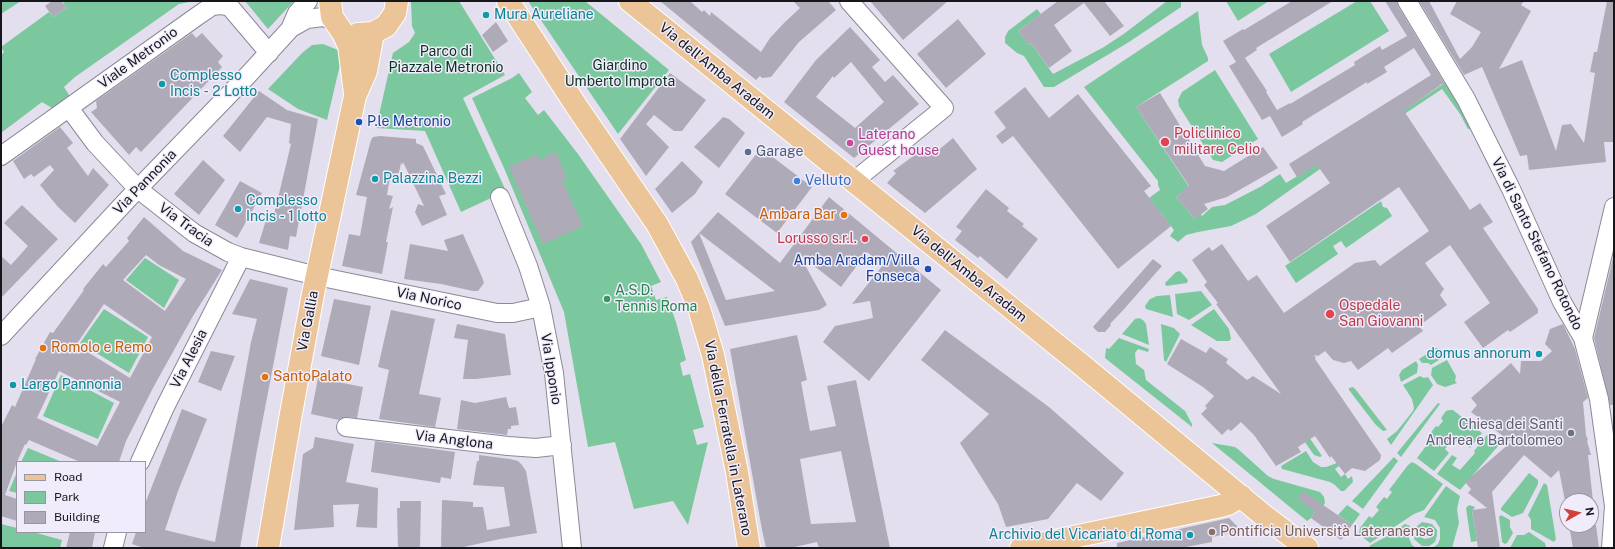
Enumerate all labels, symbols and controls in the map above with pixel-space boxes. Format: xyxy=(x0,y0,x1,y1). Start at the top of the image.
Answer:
place label: Mura Aureliane xyxy=(494,7,594,23)
marker: Mura Aureliane xyxy=(481,10,491,20)
street label: Via dell'Amba Aradam xyxy=(656,19,778,123)
street label: Viale Metronio xyxy=(95,24,181,92)
park label: Parco di Piazzale Metronio xyxy=(389,44,503,76)
park label: Giardino Umberto Improta xyxy=(565,58,675,90)
place label: Complesso Incis - 2 Lotto xyxy=(170,68,257,100)
marker: Complesso Incis - 2 Lotto xyxy=(157,79,167,89)
place label: P.le Metronio xyxy=(367,114,451,130)
marker: P.le Metronio xyxy=(354,117,364,127)
place label: Policlinico militare Celio xyxy=(1174,126,1260,158)
place label: Laterano Guest house xyxy=(858,127,939,160)
marker: Policlinico militare Celio xyxy=(1159,136,1171,148)
marker: Laterano Guest house xyxy=(845,138,855,148)
place label: Garage xyxy=(756,144,803,160)
street label: Via Pannonia xyxy=(110,146,180,218)
marker: Garage xyxy=(743,147,753,157)
street label: Via di Santo Stefano Rotondo xyxy=(1488,155,1586,333)
place label: Palazzina Bezzi xyxy=(383,171,482,187)
place label: Velluto xyxy=(805,173,851,189)
marker: Palazzina Bezzi xyxy=(370,174,380,184)
marker: Velluto xyxy=(792,176,802,186)
place label: Complesso Incis - 1 lotto xyxy=(246,193,327,226)
street label: Via Tracia xyxy=(155,200,217,250)
marker: Complesso Incis - 1 lotto xyxy=(233,204,243,214)
place label: Ambara Bar xyxy=(759,207,836,223)
marker: Ambara Bar xyxy=(839,210,849,220)
street label: Via dell'Amba Aradam xyxy=(908,222,1030,326)
place label: Lorusso s.r.l. xyxy=(777,231,857,247)
marker: Lorusso s.r.l. xyxy=(860,234,870,244)
place label: Amba Aradam/Villa Fonseca xyxy=(794,253,920,286)
marker: Amba Aradam/Villa Fonseca xyxy=(923,264,933,274)
place label: A.S.D. Tennis Roma xyxy=(615,283,697,316)
street label: Via Norico xyxy=(395,284,463,314)
street label: Via Gallia xyxy=(294,289,322,353)
marker: A.S.D. Tennis Roma xyxy=(602,294,612,304)
place label: Ospedale San Giovanni xyxy=(1339,298,1423,330)
marker: Ospedale San Giovanni xyxy=(1324,308,1336,320)
street label: Via Alesia xyxy=(167,327,211,391)
street label: Via Ipponio xyxy=(537,332,565,406)
street label: Via della Ferratella in Laterano xyxy=(701,339,755,537)
place label: Romolo e Remo xyxy=(51,340,152,356)
marker: Romolo e Remo xyxy=(38,343,48,353)
place label: domus annorum xyxy=(1426,346,1531,362)
marker: domus annorum xyxy=(1534,349,1544,359)
place label: SantoPalato xyxy=(273,369,352,385)
marker: SantoPalato xyxy=(260,372,270,382)
place label: Largo Pannonia xyxy=(21,377,122,393)
marker: Largo Pannonia xyxy=(8,380,18,390)
place label: Chiesa dei Santi Andrea e Bartolomeo xyxy=(1426,417,1563,450)
street label: Via Anglona xyxy=(414,427,494,453)
marker: Chiesa dei Santi Andrea e Bartolomeo xyxy=(1566,428,1576,438)
legend xyxy=(16,461,146,533)
text: Road xyxy=(54,470,82,484)
text: Park xyxy=(54,490,80,504)
north arrow xyxy=(1559,493,1599,533)
text: N xyxy=(1583,506,1596,517)
text: Building xyxy=(54,510,100,524)
place label: Pontificia Università Lateranense xyxy=(1220,524,1434,540)
place label: Archivio del Vicariato di Roma xyxy=(988,527,1182,543)
marker: Pontificia Università Lateranense xyxy=(1207,527,1217,537)
marker: Archivio del Vicariato di Roma xyxy=(1185,530,1195,540)

